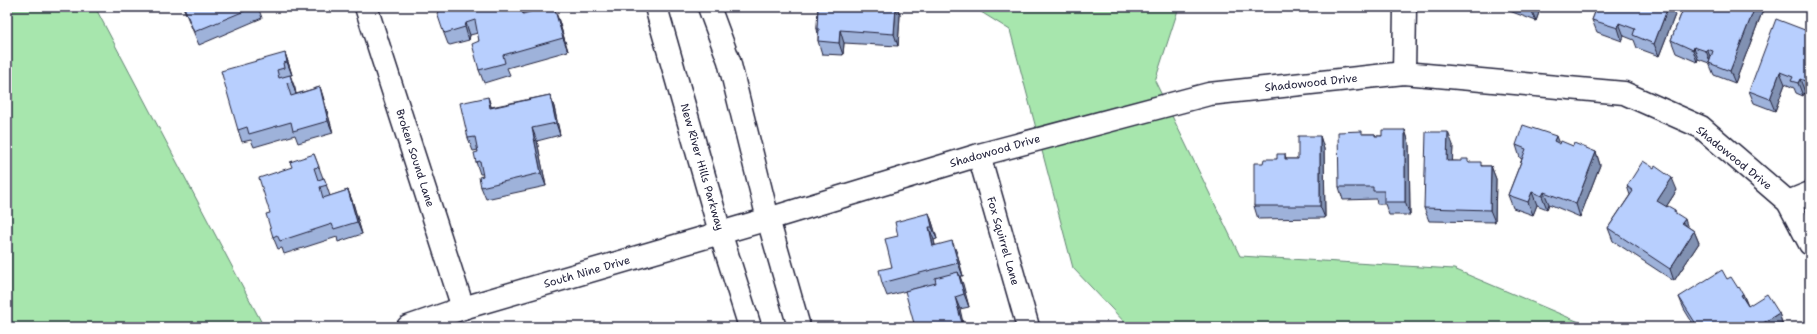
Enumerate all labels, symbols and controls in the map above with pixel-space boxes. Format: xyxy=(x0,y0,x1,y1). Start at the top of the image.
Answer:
street label: Shadowood Drive xyxy=(1264,71,1358,95)
street label: New River Hills Parkway xyxy=(677,102,727,232)
street label: Broken Sound Lane xyxy=(392,107,438,209)
street label: Shadowood Drive xyxy=(1693,123,1775,193)
street label: Shadowood Drive xyxy=(948,131,1042,171)
street label: Fox Squirrel Lane xyxy=(983,195,1023,287)
street label: South Nine Drive xyxy=(542,253,632,291)

